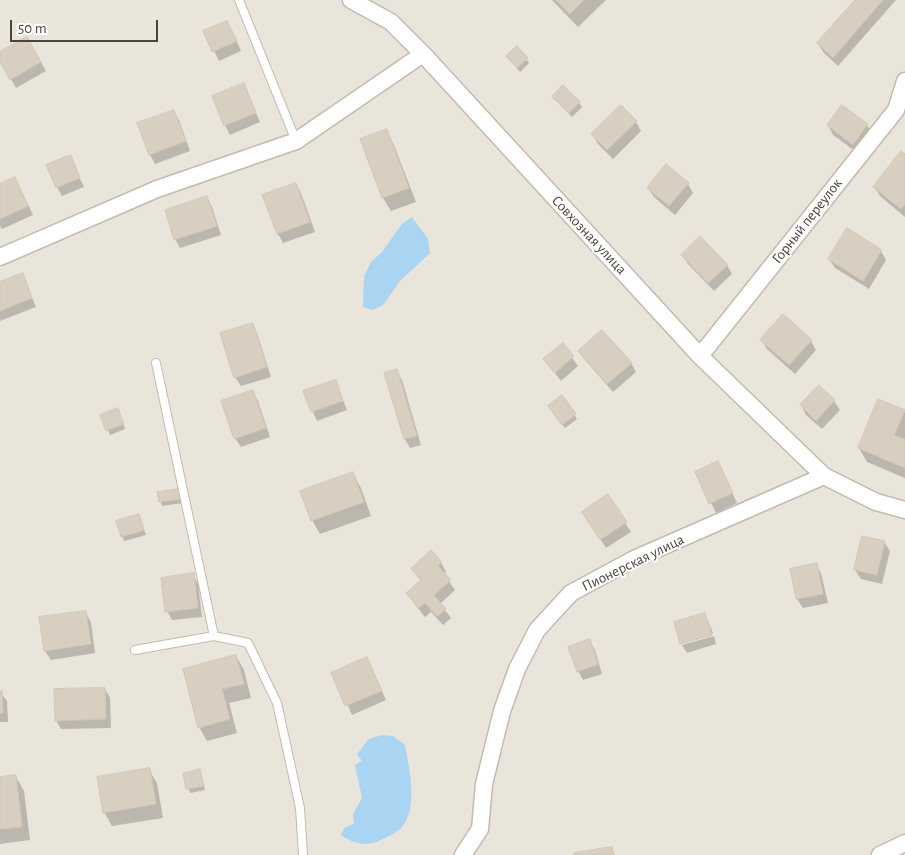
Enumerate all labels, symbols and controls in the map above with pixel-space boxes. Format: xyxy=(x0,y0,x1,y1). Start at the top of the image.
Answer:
scale bar xyxy=(12,10,160,42)
text: 50 m xyxy=(18,21,47,36)
street label: Горный переулок xyxy=(768,175,846,267)
street label: Совхозная улица xyxy=(548,192,630,278)
street label: Пионерская улица xyxy=(579,530,687,596)

